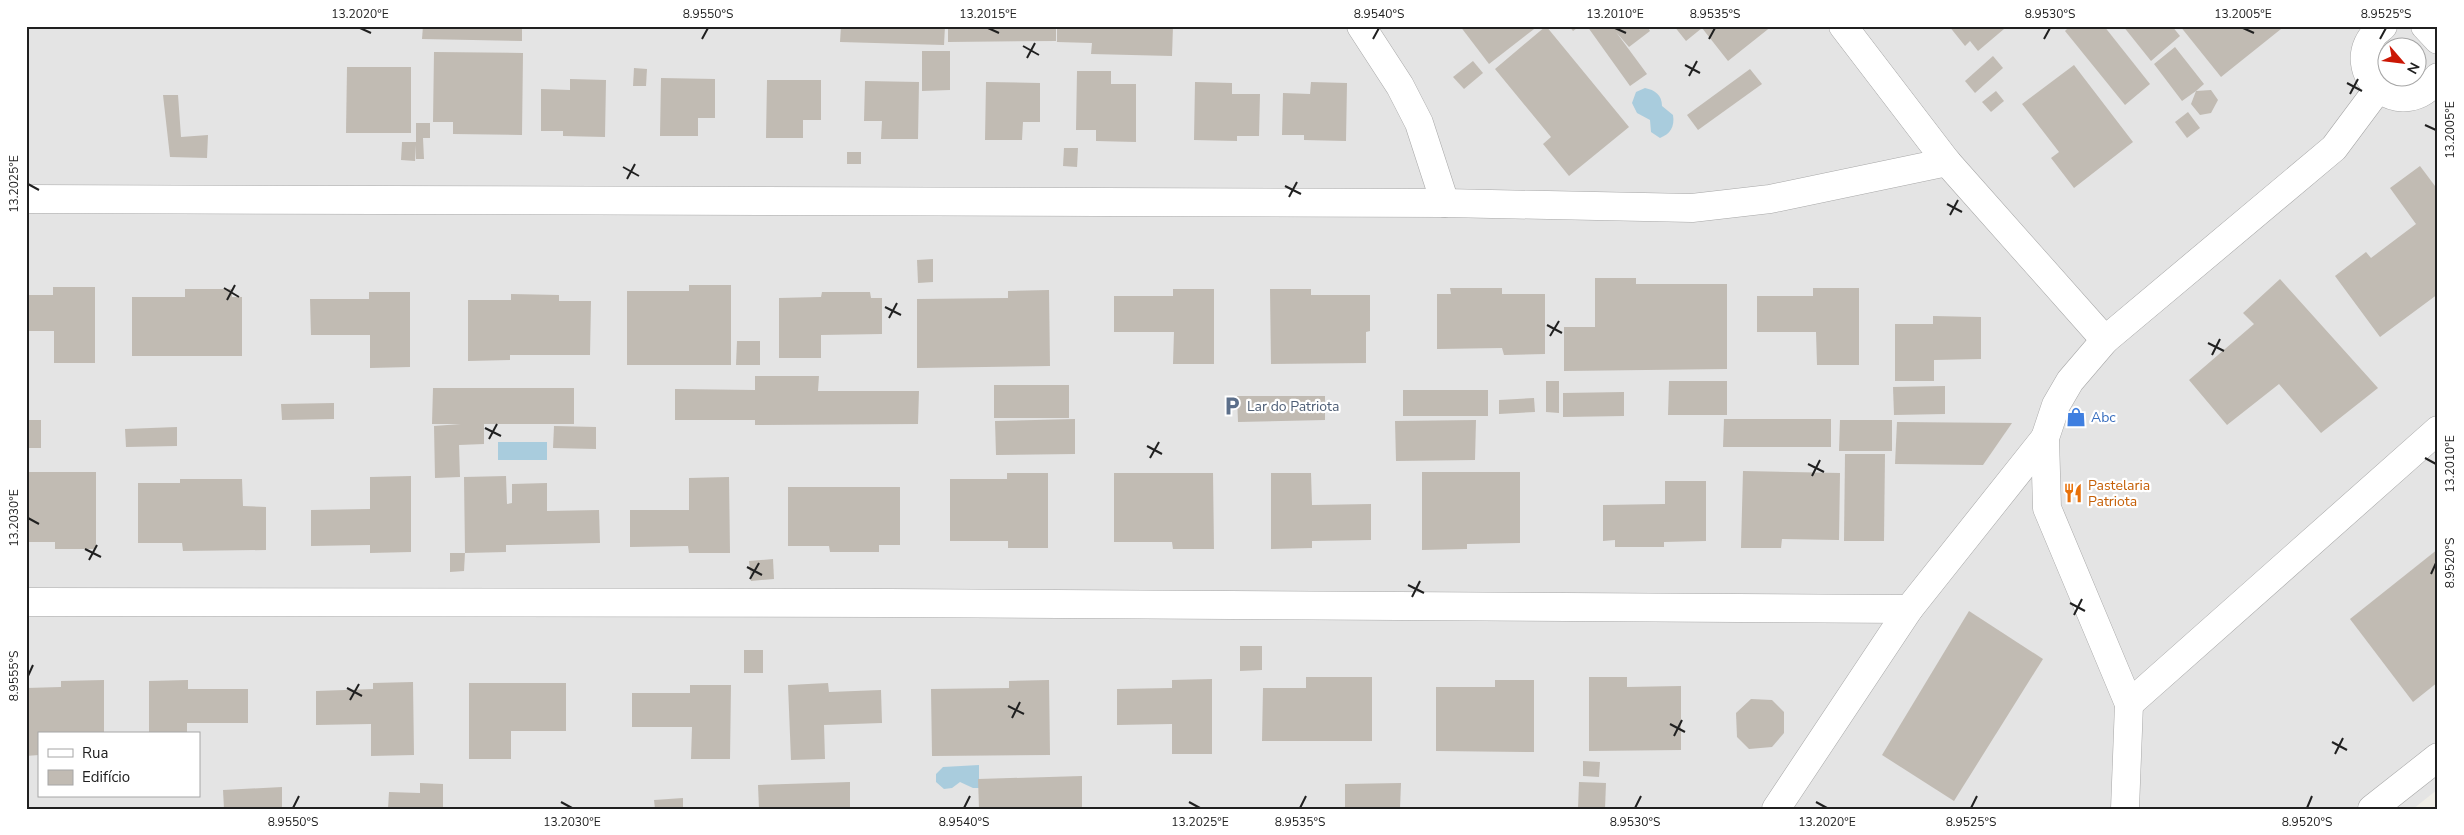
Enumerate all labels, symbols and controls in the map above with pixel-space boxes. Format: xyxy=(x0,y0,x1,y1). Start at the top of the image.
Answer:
text: 13.2020°E xyxy=(331,6,389,22)
text: 8.9550°S xyxy=(683,6,733,22)
text: 13.2015°E xyxy=(959,6,1017,22)
text: 8.9540°S xyxy=(1354,6,1404,22)
text: 13.2010°E xyxy=(1586,6,1644,22)
text: 8.9535°S xyxy=(1690,6,1740,22)
text: 8.9530°S xyxy=(2025,6,2075,22)
text: 13.2005°E xyxy=(2214,6,2272,22)
text: 8.9525°S xyxy=(2361,6,2411,22)
north arrow xyxy=(2376,38,2426,88)
text: N xyxy=(2402,59,2424,77)
text: 13.2005°E xyxy=(2442,101,2458,159)
text: 13.2025°E xyxy=(6,155,22,213)
parking icon: Lar do Patriota xyxy=(1221,395,1243,417)
place label: Lar do Patriota xyxy=(1247,397,1339,416)
shop icon: Abc xyxy=(2065,406,2087,428)
place label: Abc xyxy=(2091,408,2116,427)
text: 13.2010°E xyxy=(2442,435,2458,493)
place label: Pastelaria Patriota xyxy=(2088,476,2150,511)
restaurant icon: Pastelaria Patriota xyxy=(2062,482,2084,504)
text: 13.2030°E xyxy=(6,489,22,547)
text: 8.9520°S xyxy=(2442,538,2458,588)
text: 8.9555°S xyxy=(6,651,22,701)
legend xyxy=(38,732,200,798)
text: Rua xyxy=(82,743,108,763)
text: Edifício xyxy=(82,767,130,787)
text: 8.9550°S xyxy=(268,814,318,830)
text: 13.2030°E xyxy=(543,814,601,830)
text: 8.9540°S xyxy=(939,814,989,830)
text: 13.2025°E xyxy=(1171,814,1229,830)
text: 8.9535°S xyxy=(1275,814,1325,830)
text: 8.9530°S xyxy=(1610,814,1660,830)
text: 13.2020°E xyxy=(1798,814,1856,830)
text: 8.9525°S xyxy=(1946,814,1996,830)
text: 8.9520°S xyxy=(2282,814,2332,830)

